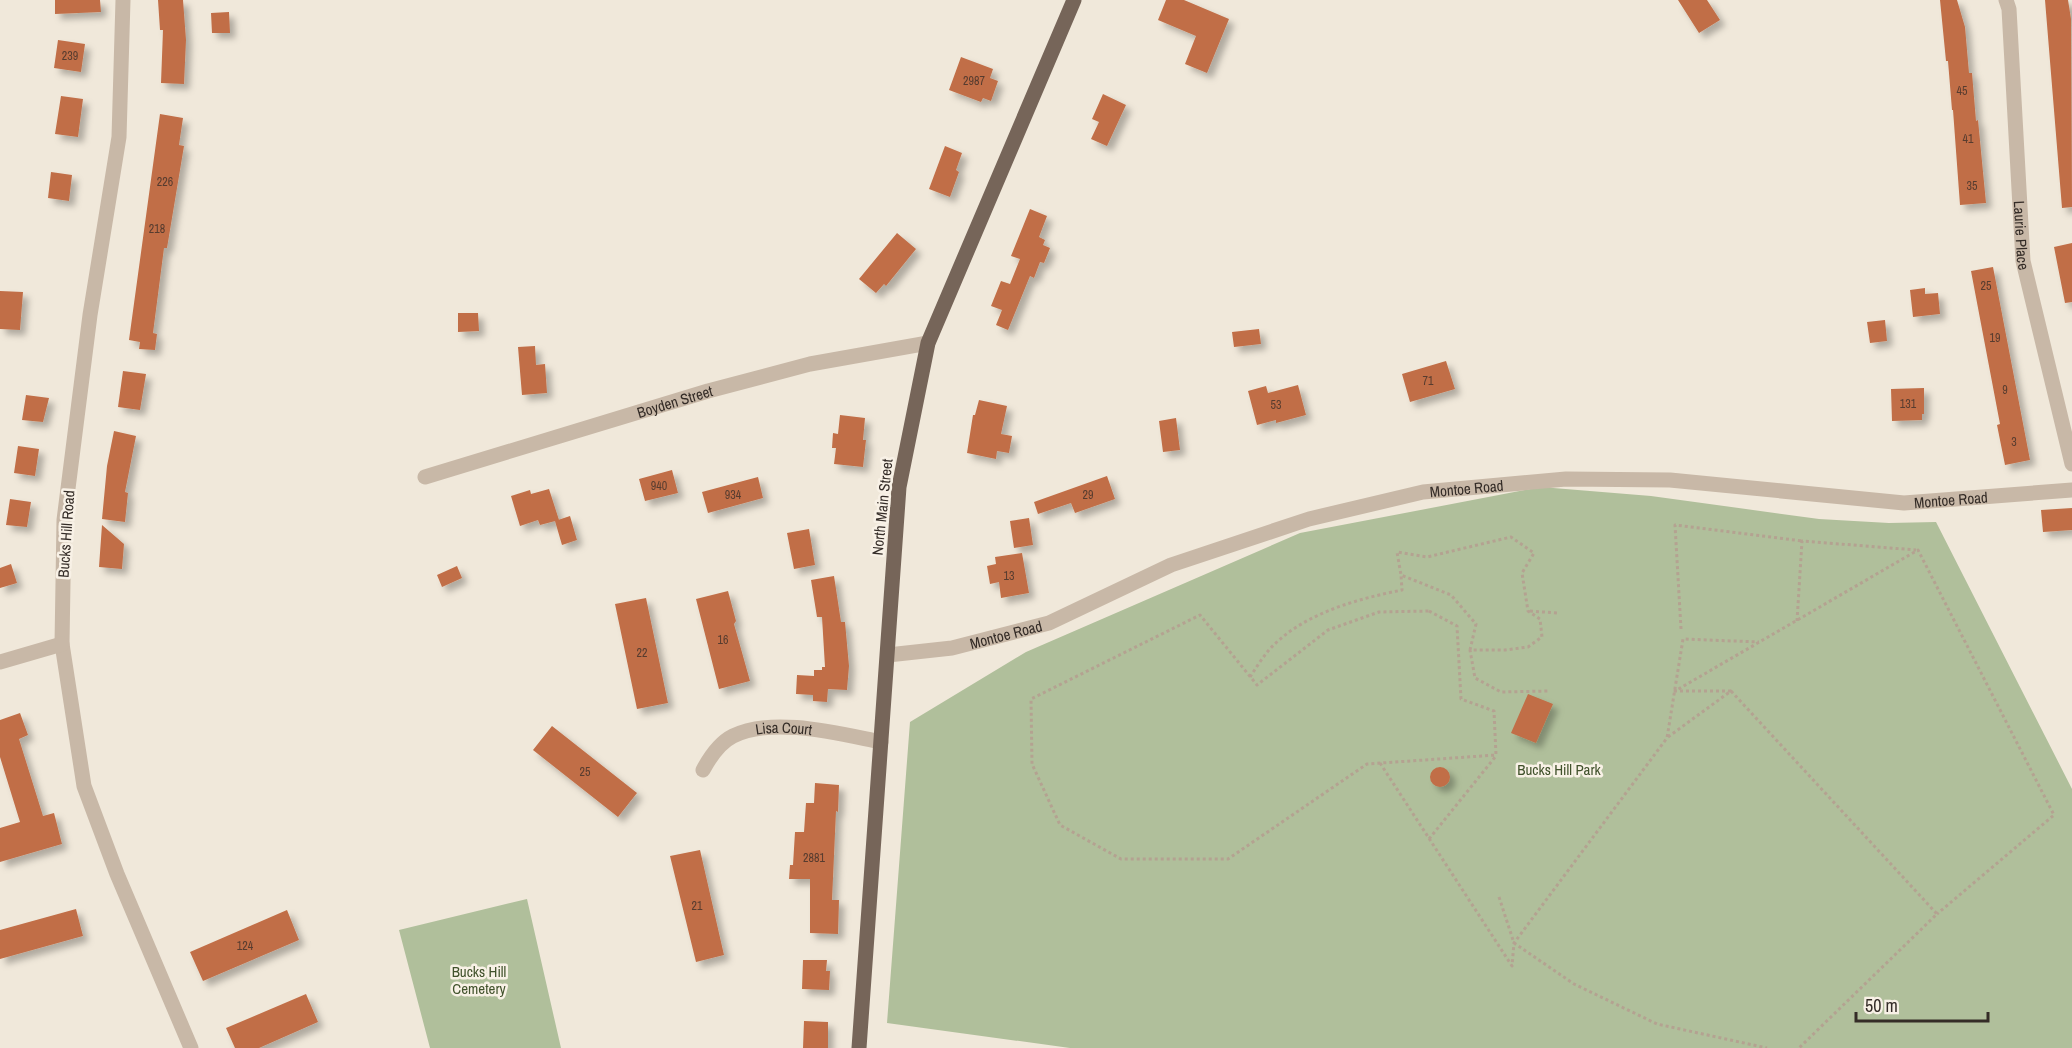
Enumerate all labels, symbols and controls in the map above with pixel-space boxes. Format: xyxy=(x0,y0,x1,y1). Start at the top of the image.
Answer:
house number: 239 xyxy=(62,48,78,64)
house number: 2987 xyxy=(963,73,985,89)
house number: 45 xyxy=(1957,83,1968,99)
house number: 41 xyxy=(1963,131,1974,147)
house number: 226 xyxy=(157,174,173,190)
house number: 35 xyxy=(1967,178,1978,194)
street label: Laurie Place xyxy=(2009,200,2035,272)
house number: 218 xyxy=(149,221,165,237)
house number: 25 xyxy=(1981,278,1992,294)
house number: 19 xyxy=(1990,330,2000,346)
house number: 71 xyxy=(1423,373,1434,389)
street label: Boyden Street xyxy=(634,380,715,423)
house number: 9 xyxy=(2002,382,2008,398)
house number: 131 xyxy=(1900,396,1917,412)
house number: 53 xyxy=(1271,397,1281,413)
house number: 3 xyxy=(2011,434,2017,450)
street label: North Main Street xyxy=(866,457,898,556)
street label: Montoe Road xyxy=(1429,474,1504,502)
house number: 940 xyxy=(651,478,667,494)
street label: Montoe Road xyxy=(1913,486,1989,513)
house number: 934 xyxy=(725,487,742,503)
house number: 29 xyxy=(1083,487,1093,503)
street label: Bucks Hill Road xyxy=(52,490,80,578)
house number: 13 xyxy=(1004,568,1014,584)
street label: Montoe Road xyxy=(967,615,1044,654)
house number: 16 xyxy=(718,632,728,648)
house number: 22 xyxy=(637,645,647,661)
street label: Lisa Court xyxy=(754,716,814,740)
park label: Bucks Hill Park xyxy=(1517,759,1602,780)
house number: 25 xyxy=(580,764,591,780)
house number: 2881 xyxy=(803,850,825,866)
house number: 21 xyxy=(692,898,703,914)
house number: 124 xyxy=(237,938,254,954)
park label: Bucks Hill Cemetery xyxy=(452,961,507,999)
scale bar xyxy=(1856,985,1988,1023)
text: 50 m xyxy=(1865,993,1898,1018)

